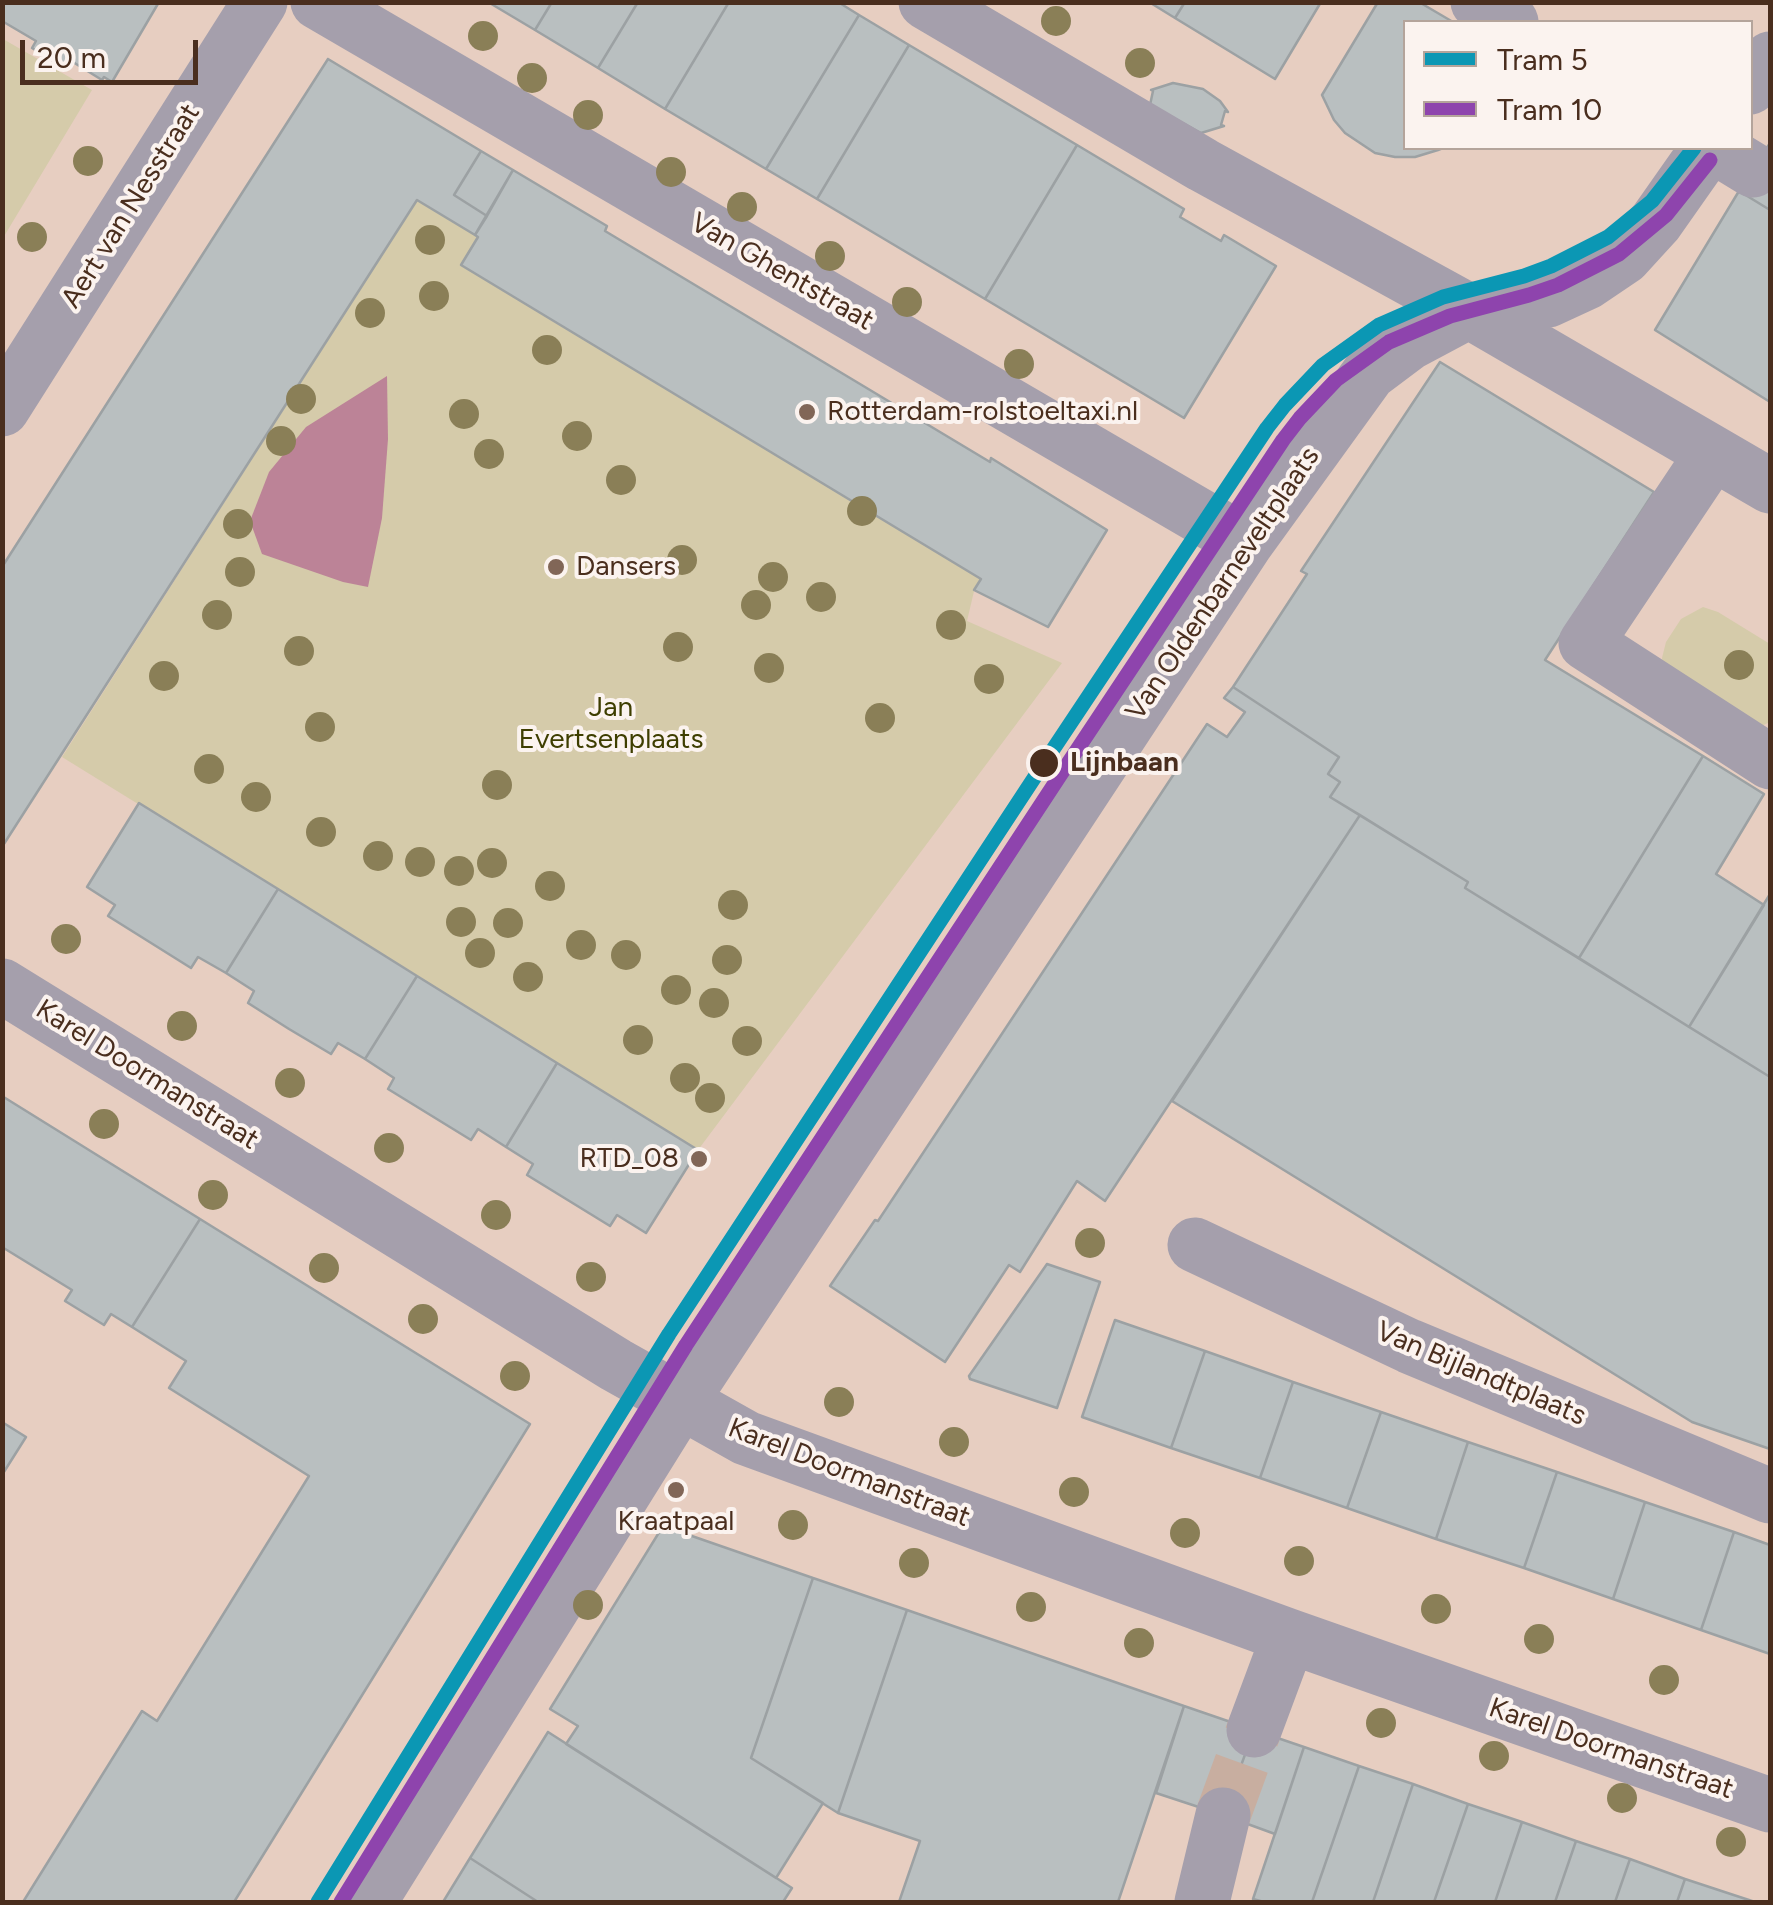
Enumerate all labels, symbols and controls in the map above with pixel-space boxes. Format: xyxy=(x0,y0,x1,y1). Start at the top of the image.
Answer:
scale bar xyxy=(25,20,202,82)
legend xyxy=(1403,20,1753,150)
text: 20 m xyxy=(37,39,106,76)
text: Tram 5 xyxy=(1497,41,1588,78)
text: Tram 10 xyxy=(1497,91,1602,128)
street label: Aert van Nesstraat xyxy=(55,98,207,314)
street label: Van Ghentstraat xyxy=(685,206,879,338)
place label: Rotterdam-rolstoeltaxi.nl xyxy=(827,395,1138,429)
marker: Rotterdam-rolstoeltaxi.nl xyxy=(796,401,818,423)
street label: Van Oldenbarneveltplaats xyxy=(1119,441,1327,727)
place label: Dansers xyxy=(576,550,676,584)
marker: Dansers xyxy=(545,556,567,578)
park label: Jan Evertsenplaats xyxy=(518,691,704,757)
marker: Lijnbaan xyxy=(1027,746,1061,780)
place label: Lijnbaan xyxy=(1070,746,1179,780)
street label: Karel Doormanstraat xyxy=(29,993,265,1157)
place label: RTD_08 xyxy=(579,1142,679,1176)
marker: RTD_08 xyxy=(688,1148,710,1170)
street label: Van Bijlandtplaats xyxy=(1371,1315,1591,1433)
street label: Karel Doormanstraat xyxy=(723,1411,975,1535)
marker: Kraatpaal xyxy=(665,1479,687,1501)
place label: Kraatpaal xyxy=(618,1505,734,1539)
street label: Karel Doormanstraat xyxy=(1484,1691,1738,1807)

